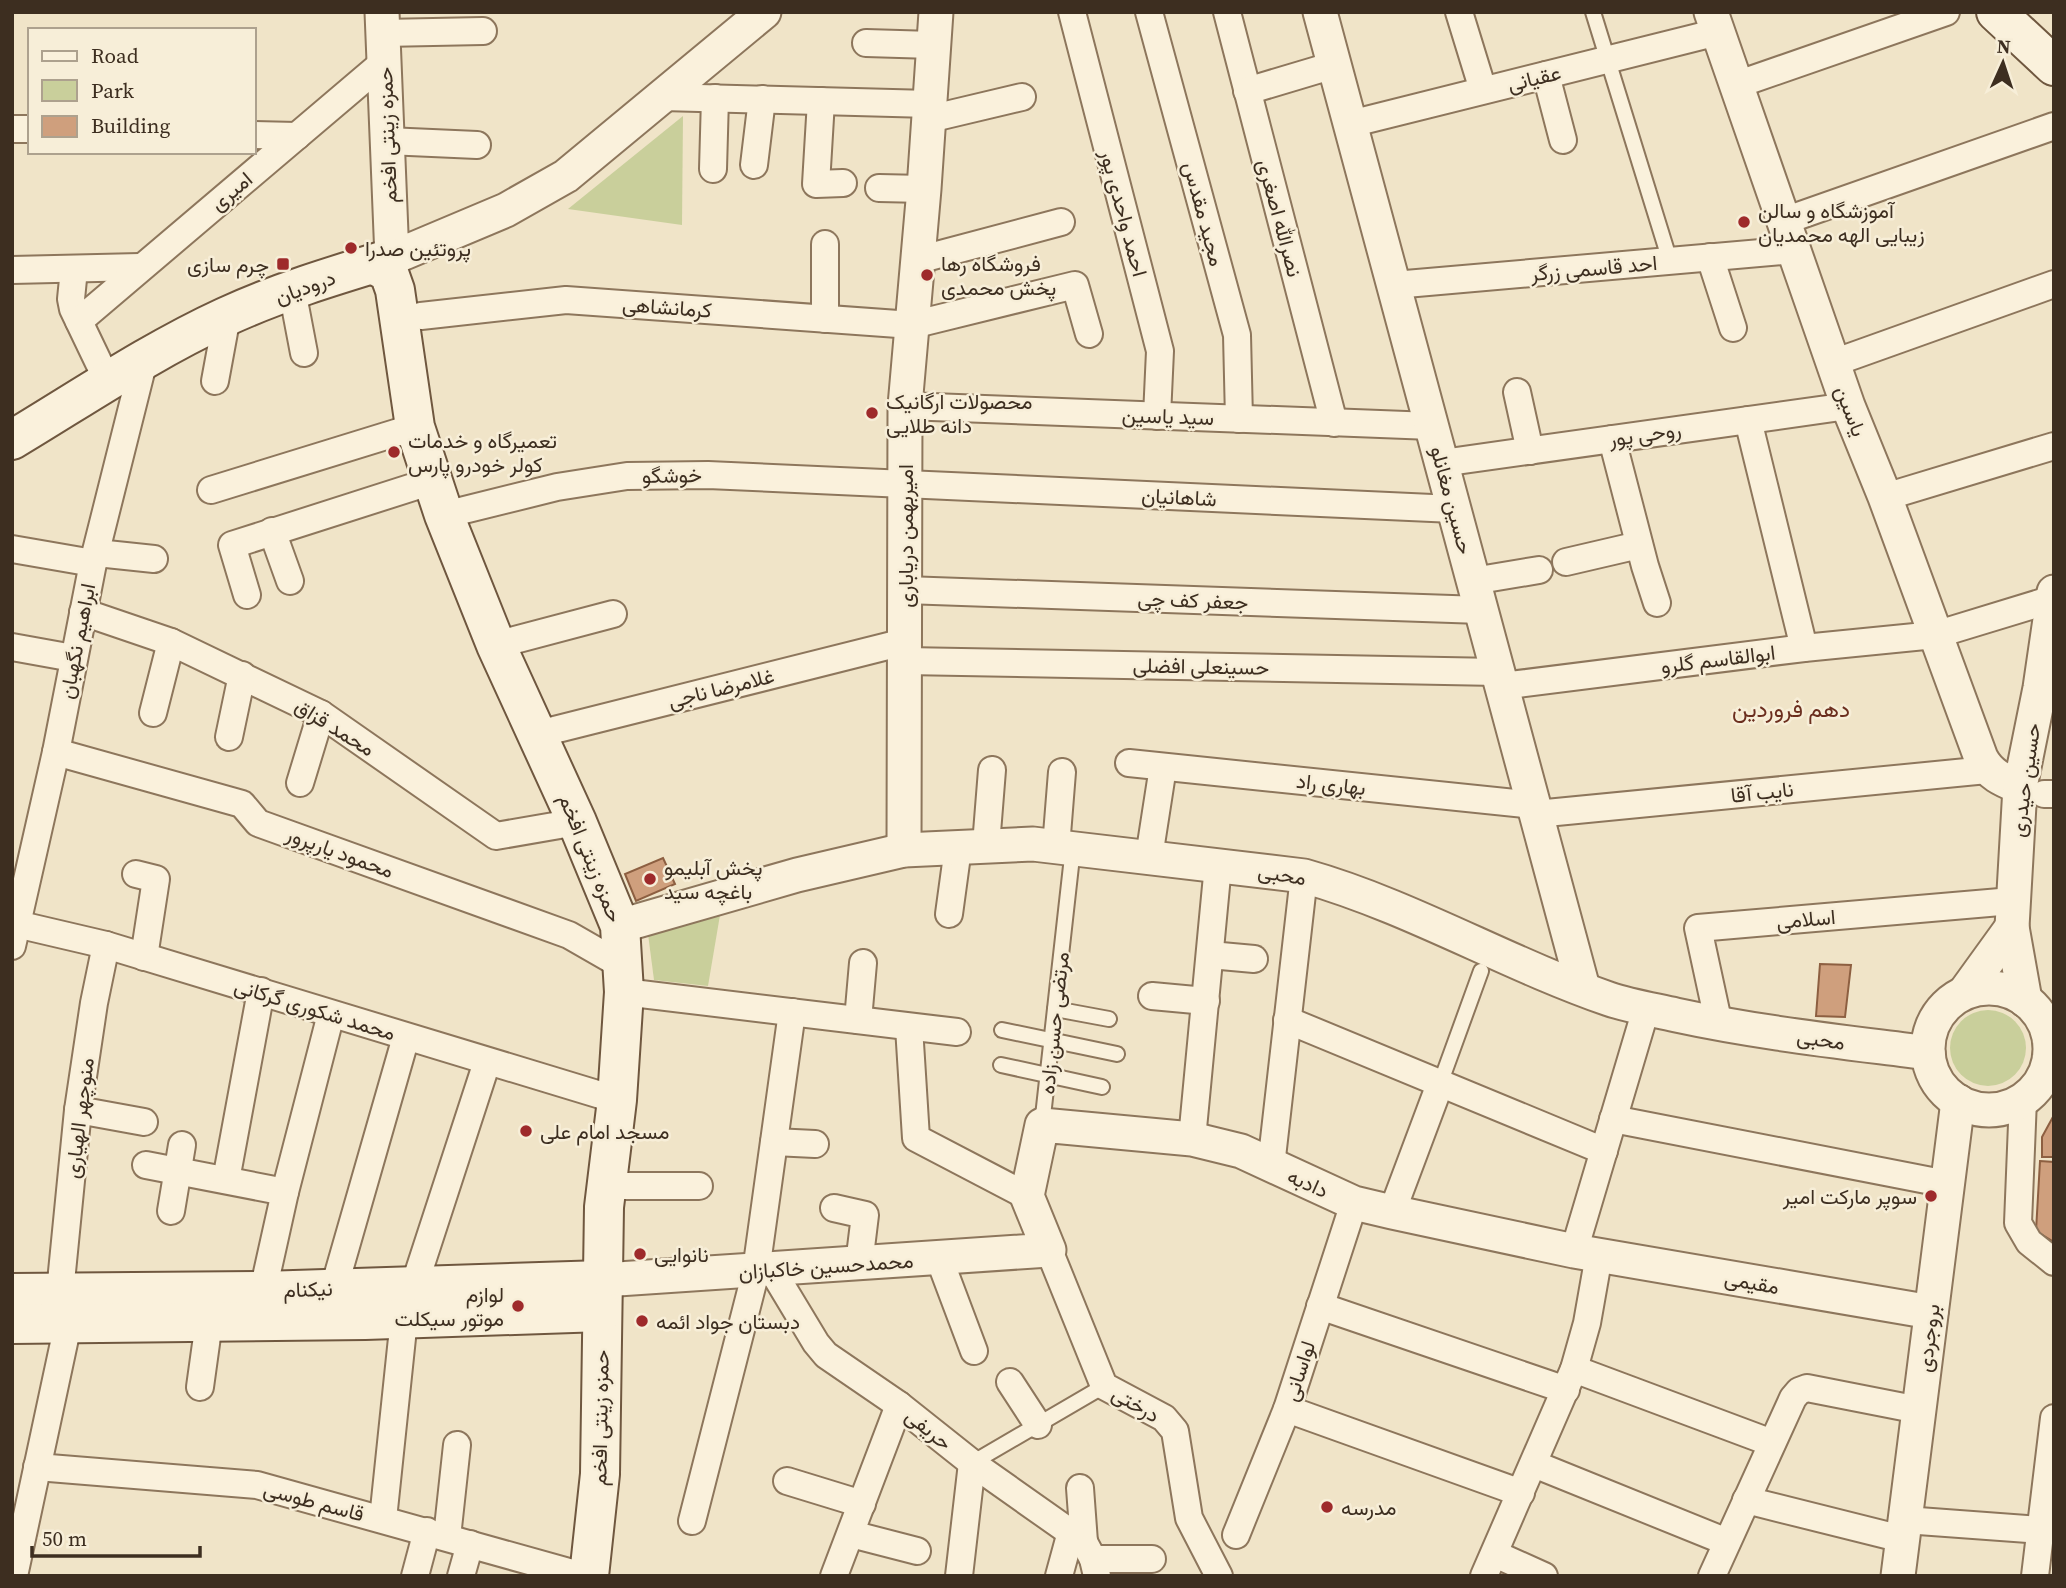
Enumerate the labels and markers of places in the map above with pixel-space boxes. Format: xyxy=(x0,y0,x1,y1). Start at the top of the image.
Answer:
place label: آموزشگاه و سالن زیبایی الهه محمدیان xyxy=(1758,196,1925,249)
marker: آموزشگاه و سالن زیبایی الهه محمدیان xyxy=(1736,214,1752,230)
place label: پروتئین صدرا xyxy=(365,234,471,263)
marker: پروتئین صدرا xyxy=(343,240,359,256)
place label: فروشگاه رها پخش محمدی xyxy=(941,249,1056,302)
place label: چرم سازی xyxy=(187,250,269,279)
marker: چرم سازی xyxy=(275,256,291,272)
marker: فروشگاه رها پخش محمدی xyxy=(919,267,935,283)
place label: محصولات ارگانیک دانه طلایی xyxy=(886,387,1032,440)
marker: محصولات ارگانیک دانه طلایی xyxy=(864,405,880,421)
place label: تعمیرگاه و خدمات کولر خودرو پارس xyxy=(408,426,557,479)
marker: تعمیرگاه و خدمات کولر خودرو پارس xyxy=(386,444,402,460)
place label: پخش آبلیمو باغچه سید xyxy=(664,853,762,906)
marker: پخش آبلیمو باغچه سید xyxy=(642,871,658,887)
place label: مسجد امام علی xyxy=(540,1117,670,1146)
marker: مسجد امام علی xyxy=(518,1123,534,1139)
place label: سوپر مارکت امیر xyxy=(1782,1182,1917,1211)
marker: سوپر مارکت امیر xyxy=(1923,1188,1939,1204)
place label: نانوایی xyxy=(654,1240,709,1269)
marker: نانوایی xyxy=(632,1246,648,1262)
place label: لوازم موتور سیکلت xyxy=(395,1280,504,1333)
marker: لوازم موتور سیکلت xyxy=(510,1298,526,1314)
place label: دبستان جواد ائمه xyxy=(656,1307,800,1336)
marker: دبستان جواد ائمه xyxy=(634,1313,650,1329)
place label: مدرسه xyxy=(1341,1493,1396,1522)
marker: مدرسه xyxy=(1319,1499,1335,1515)

